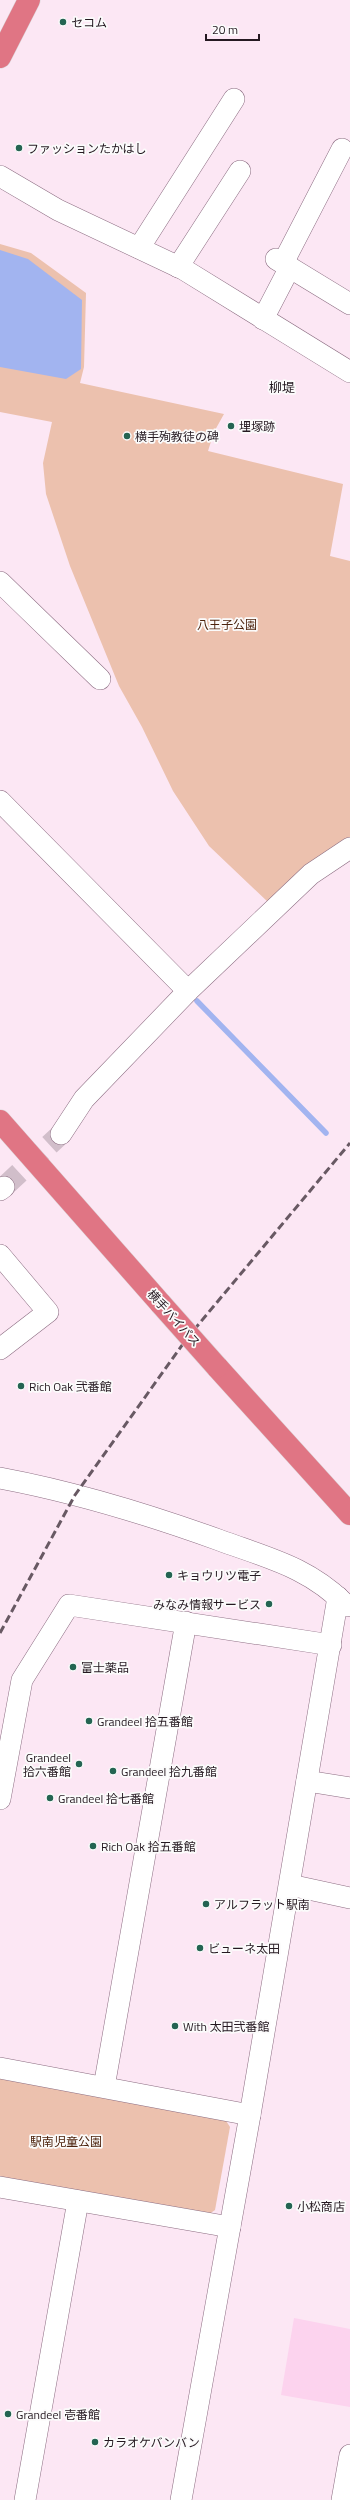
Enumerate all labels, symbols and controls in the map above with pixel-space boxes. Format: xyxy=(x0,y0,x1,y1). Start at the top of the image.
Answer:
place label: セコム xyxy=(71,13,107,32)
scale bar xyxy=(206,16,259,42)
marker: セコム xyxy=(58,17,68,27)
text: 20 m xyxy=(212,20,238,39)
place label: ファッションたかはし xyxy=(27,139,147,158)
marker: ファッションたかはし xyxy=(14,143,24,153)
district label: 柳堤 xyxy=(269,377,295,397)
place label: 埋塚跡 xyxy=(239,417,275,436)
marker: 埋塚跡 xyxy=(226,421,236,431)
place label: 横手殉教徒の碑 xyxy=(135,427,219,446)
marker: 横手殉教徒の碑 xyxy=(122,431,132,441)
park label: 八王子公園 xyxy=(197,615,257,634)
street label: 横手バイパス xyxy=(143,1285,205,1351)
place label: Rich Oak 弐番館 xyxy=(29,1377,112,1396)
marker: Rich Oak 弐番館 xyxy=(16,1381,26,1391)
place label: キョウリツ電子 xyxy=(177,1566,261,1585)
marker: キョウリツ電子 xyxy=(164,1570,174,1580)
place label: みなみ情報サービス xyxy=(153,1595,261,1614)
marker: みなみ情報サービス xyxy=(264,1599,274,1609)
place label: 富士薬品 xyxy=(81,1658,129,1677)
marker: 富士薬品 xyxy=(68,1662,78,1672)
place label: Grandeel 拾五番館 xyxy=(97,1712,193,1731)
marker: Grandeel 拾五番館 xyxy=(84,1716,94,1726)
place label: Grandeel 拾六番館 xyxy=(23,1748,71,1781)
marker: Grandeel 拾六番館 xyxy=(74,1759,84,1769)
place label: Grandeel 拾九番館 xyxy=(121,1762,217,1781)
marker: Grandeel 拾九番館 xyxy=(108,1766,118,1776)
place label: Grandeel 拾七番館 xyxy=(58,1789,154,1808)
marker: Grandeel 拾七番館 xyxy=(45,1793,55,1803)
place label: Rich Oak 拾五番館 xyxy=(101,1837,196,1856)
marker: Rich Oak 拾五番館 xyxy=(88,1841,98,1851)
place label: アルフラット駅南 xyxy=(214,1895,310,1914)
marker: アルフラット駅南 xyxy=(201,1899,211,1909)
place label: ビューネ太田 xyxy=(208,1939,280,1958)
marker: ビューネ太田 xyxy=(195,1943,205,1953)
place label: With 太田弐番館 xyxy=(183,2017,270,2036)
marker: With 太田弐番館 xyxy=(170,2021,180,2031)
park label: 駅南児童公園 xyxy=(30,2132,102,2151)
place label: 小松商店 xyxy=(297,2197,345,2216)
marker: 小松商店 xyxy=(284,2201,294,2211)
place label: Grandeel 壱番館 xyxy=(16,2405,100,2424)
marker: Grandeel 壱番館 xyxy=(3,2409,13,2419)
place label: カラオケバンバン xyxy=(103,2433,200,2452)
marker: カラオケバンバン xyxy=(90,2437,100,2447)

